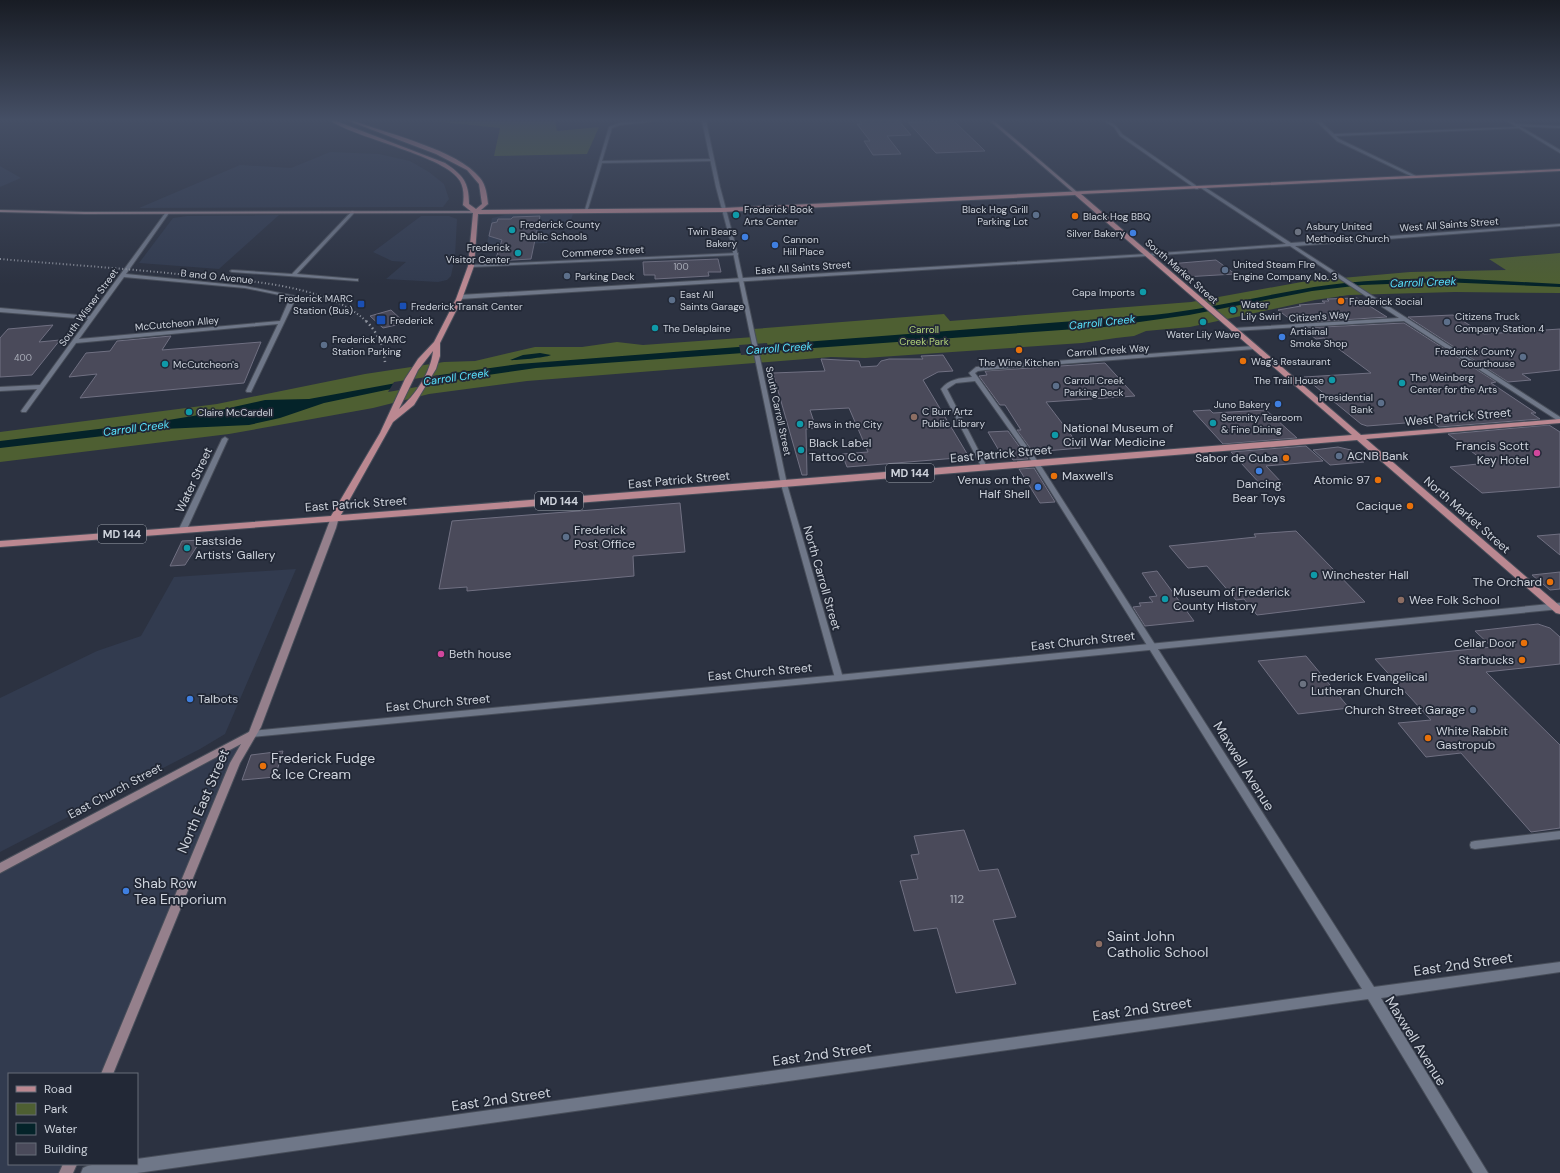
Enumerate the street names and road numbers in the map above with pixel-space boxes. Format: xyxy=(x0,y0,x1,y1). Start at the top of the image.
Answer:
street label: West All Saints Street xyxy=(1399,215,1499,234)
street label: South Market Street xyxy=(1143,236,1221,307)
street label: Commerce Street xyxy=(561,243,645,260)
street label: East All Saints Street xyxy=(755,258,851,277)
street label: South Wisner Street xyxy=(56,266,121,349)
street label: B and O Avenue xyxy=(180,266,254,287)
street label: Citizen's Way xyxy=(1288,308,1350,325)
street label: McCutcheon Alley xyxy=(134,313,220,334)
street label: Carroll Creek Way xyxy=(1066,341,1150,360)
street label: South Carroll Street xyxy=(763,365,794,457)
street label: West Patrick Street xyxy=(1404,404,1512,430)
street label: East Patrick Street xyxy=(949,442,1053,466)
street label: Water Street xyxy=(172,444,216,515)
road number: MD 144 xyxy=(886,464,934,482)
street label: East Patrick Street xyxy=(627,468,731,492)
street label: North Market Street xyxy=(1420,473,1514,557)
street label: East Patrick Street xyxy=(304,492,408,516)
road number: MD 144 xyxy=(535,492,583,510)
street label: North Carroll Street xyxy=(799,524,845,632)
road number: MD 144 xyxy=(98,525,146,543)
street label: East Church Street xyxy=(1030,628,1136,654)
street label: East Church Street xyxy=(707,659,813,685)
street label: East Church Street xyxy=(385,690,491,716)
street label: Maxwell Avenue xyxy=(1209,718,1279,814)
street label: North East Street xyxy=(173,746,233,856)
street label: East Church Street xyxy=(65,759,165,823)
street label: East 2nd Street xyxy=(1412,948,1514,980)
street label: East 2nd Street xyxy=(1091,993,1193,1025)
street label: Maxwell Avenue xyxy=(1381,993,1451,1089)
street label: East 2nd Street xyxy=(771,1038,873,1070)
street label: East 2nd Street xyxy=(450,1083,552,1115)

